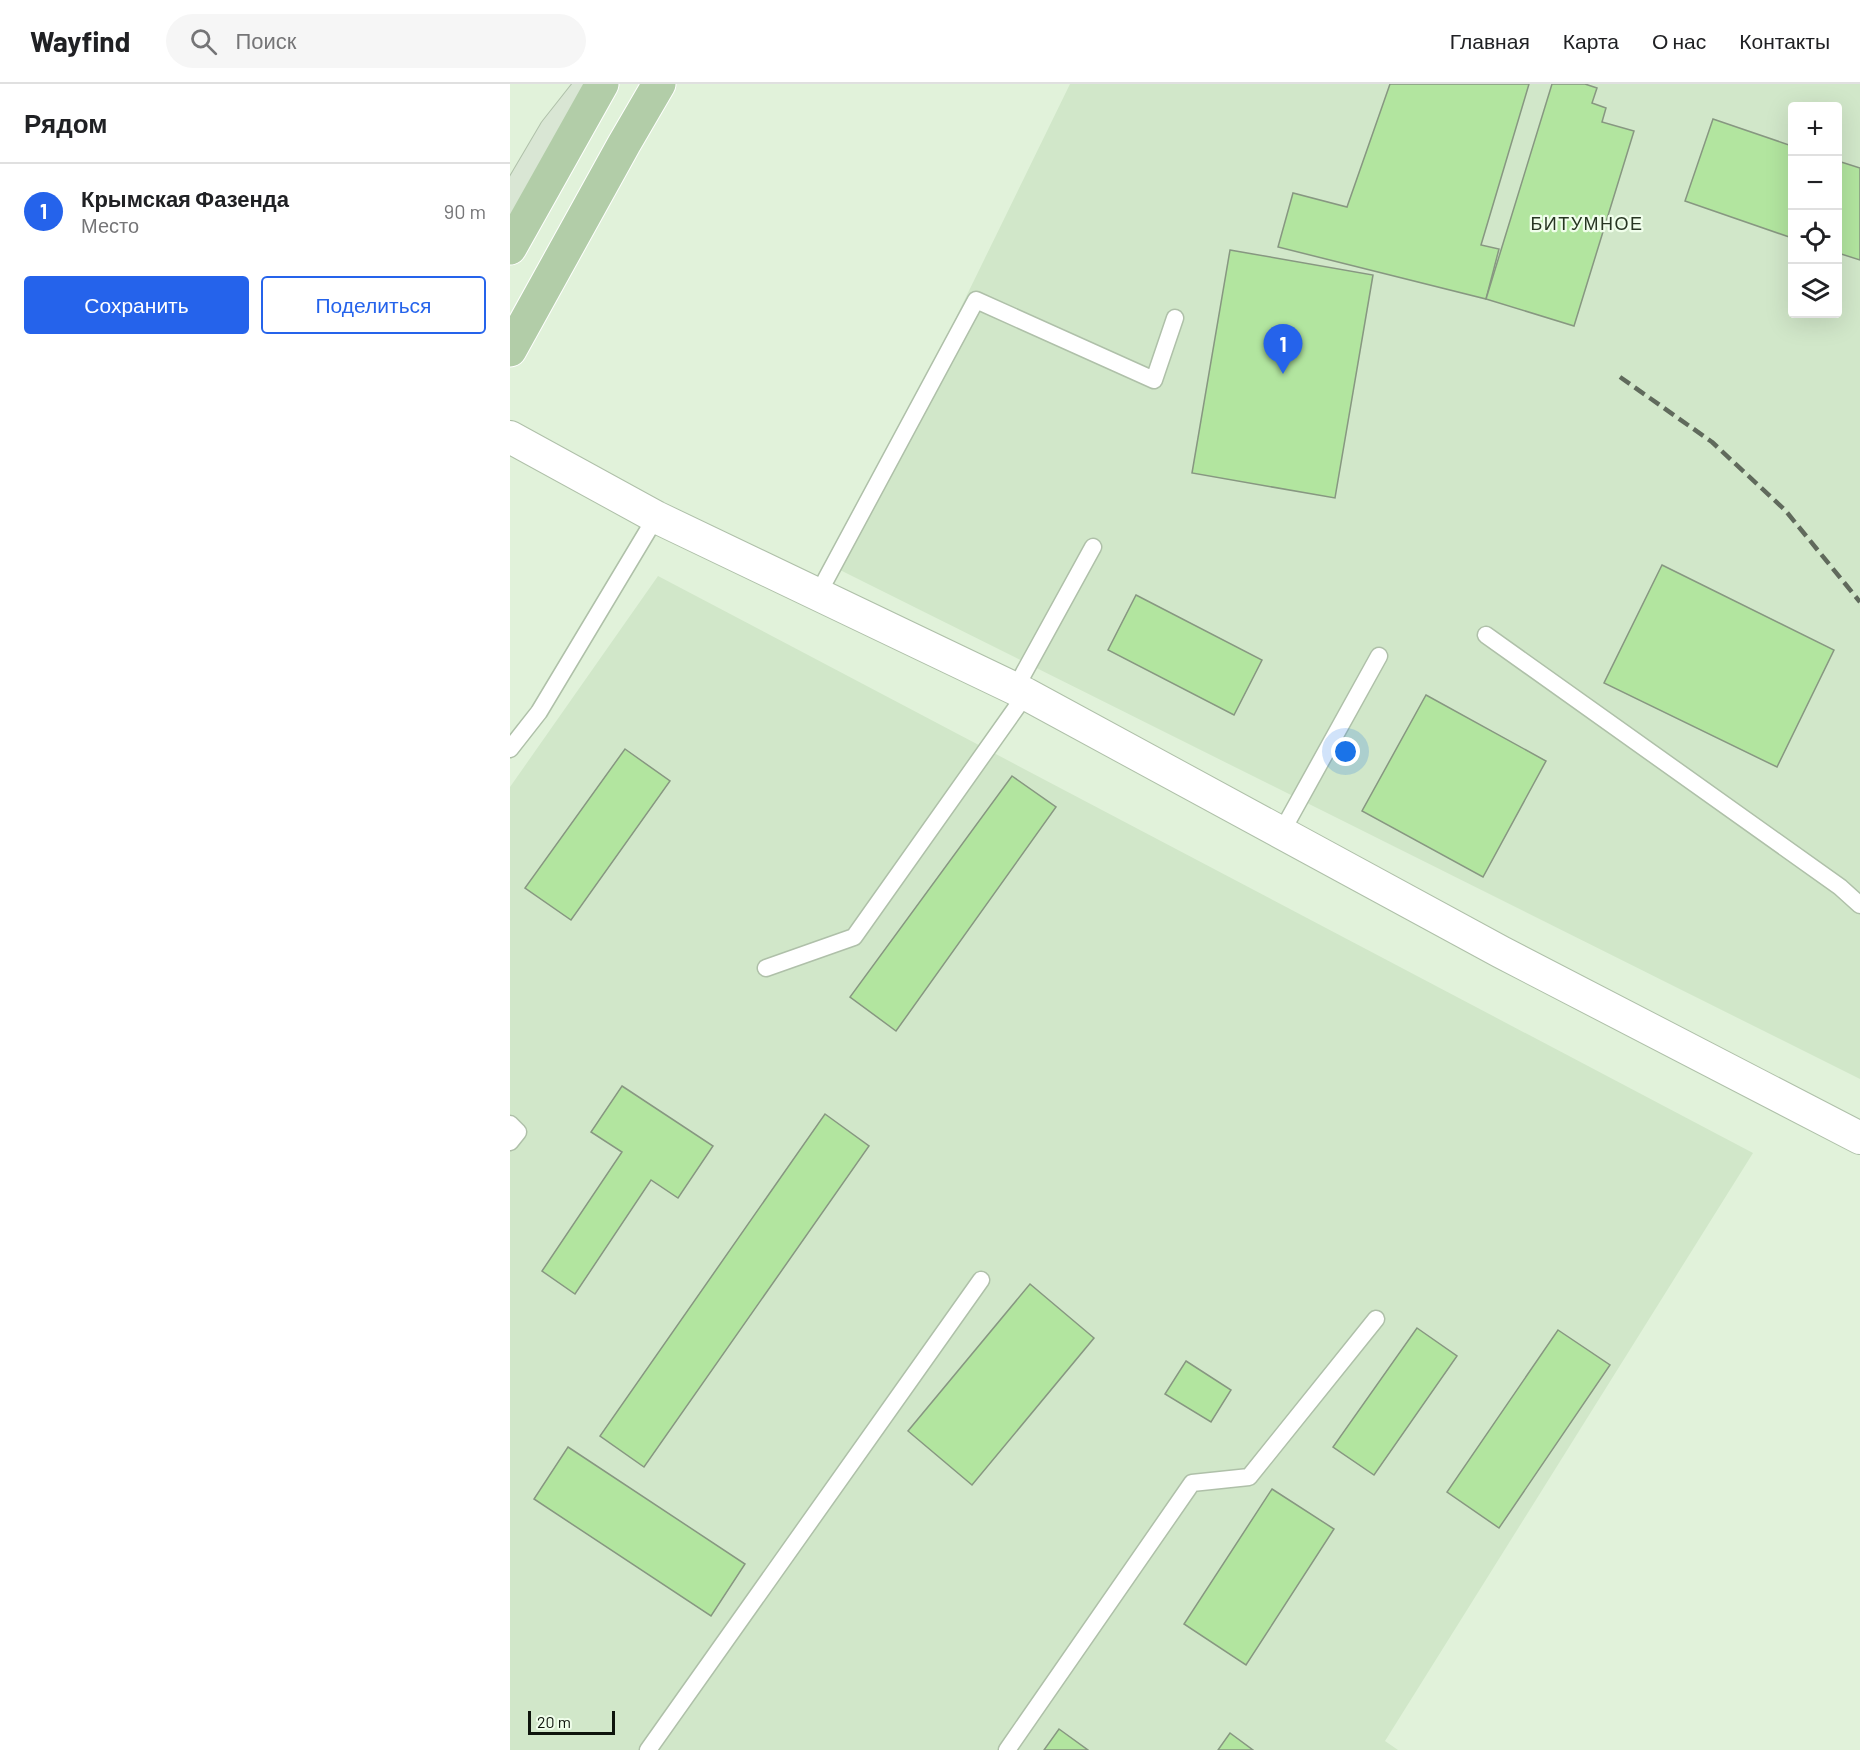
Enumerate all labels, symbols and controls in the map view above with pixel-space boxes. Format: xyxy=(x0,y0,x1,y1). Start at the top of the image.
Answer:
search box xyxy=(166,14,586,68)
text: Wayfind xyxy=(30,24,130,58)
icon: search xyxy=(187,25,220,58)
text: Поиск xyxy=(235,27,296,53)
text: Главная xyxy=(1450,28,1530,53)
text: Карта xyxy=(1563,28,1619,53)
text: О нас xyxy=(1652,28,1706,53)
text: Контакты xyxy=(1739,28,1830,53)
map controls xyxy=(1788,102,1842,318)
button: + xyxy=(1788,102,1842,156)
text: Рядом xyxy=(24,107,107,138)
button: − xyxy=(1788,156,1842,210)
text: Крымская Фазенда xyxy=(81,185,289,211)
text: 1 xyxy=(40,199,47,223)
text: 90 m xyxy=(444,199,486,223)
button: locate xyxy=(1788,210,1842,264)
district label: БИТУМНОЕ xyxy=(1530,212,1644,234)
text: Место xyxy=(81,213,139,237)
button: layers xyxy=(1788,264,1842,318)
button: Сохранить xyxy=(24,276,249,334)
button: Поделиться xyxy=(261,276,486,334)
pin: 1 xyxy=(1264,324,1302,374)
your location xyxy=(1331,737,1360,766)
scale bar xyxy=(528,1708,615,1736)
text: 20 m xyxy=(537,1712,571,1731)

